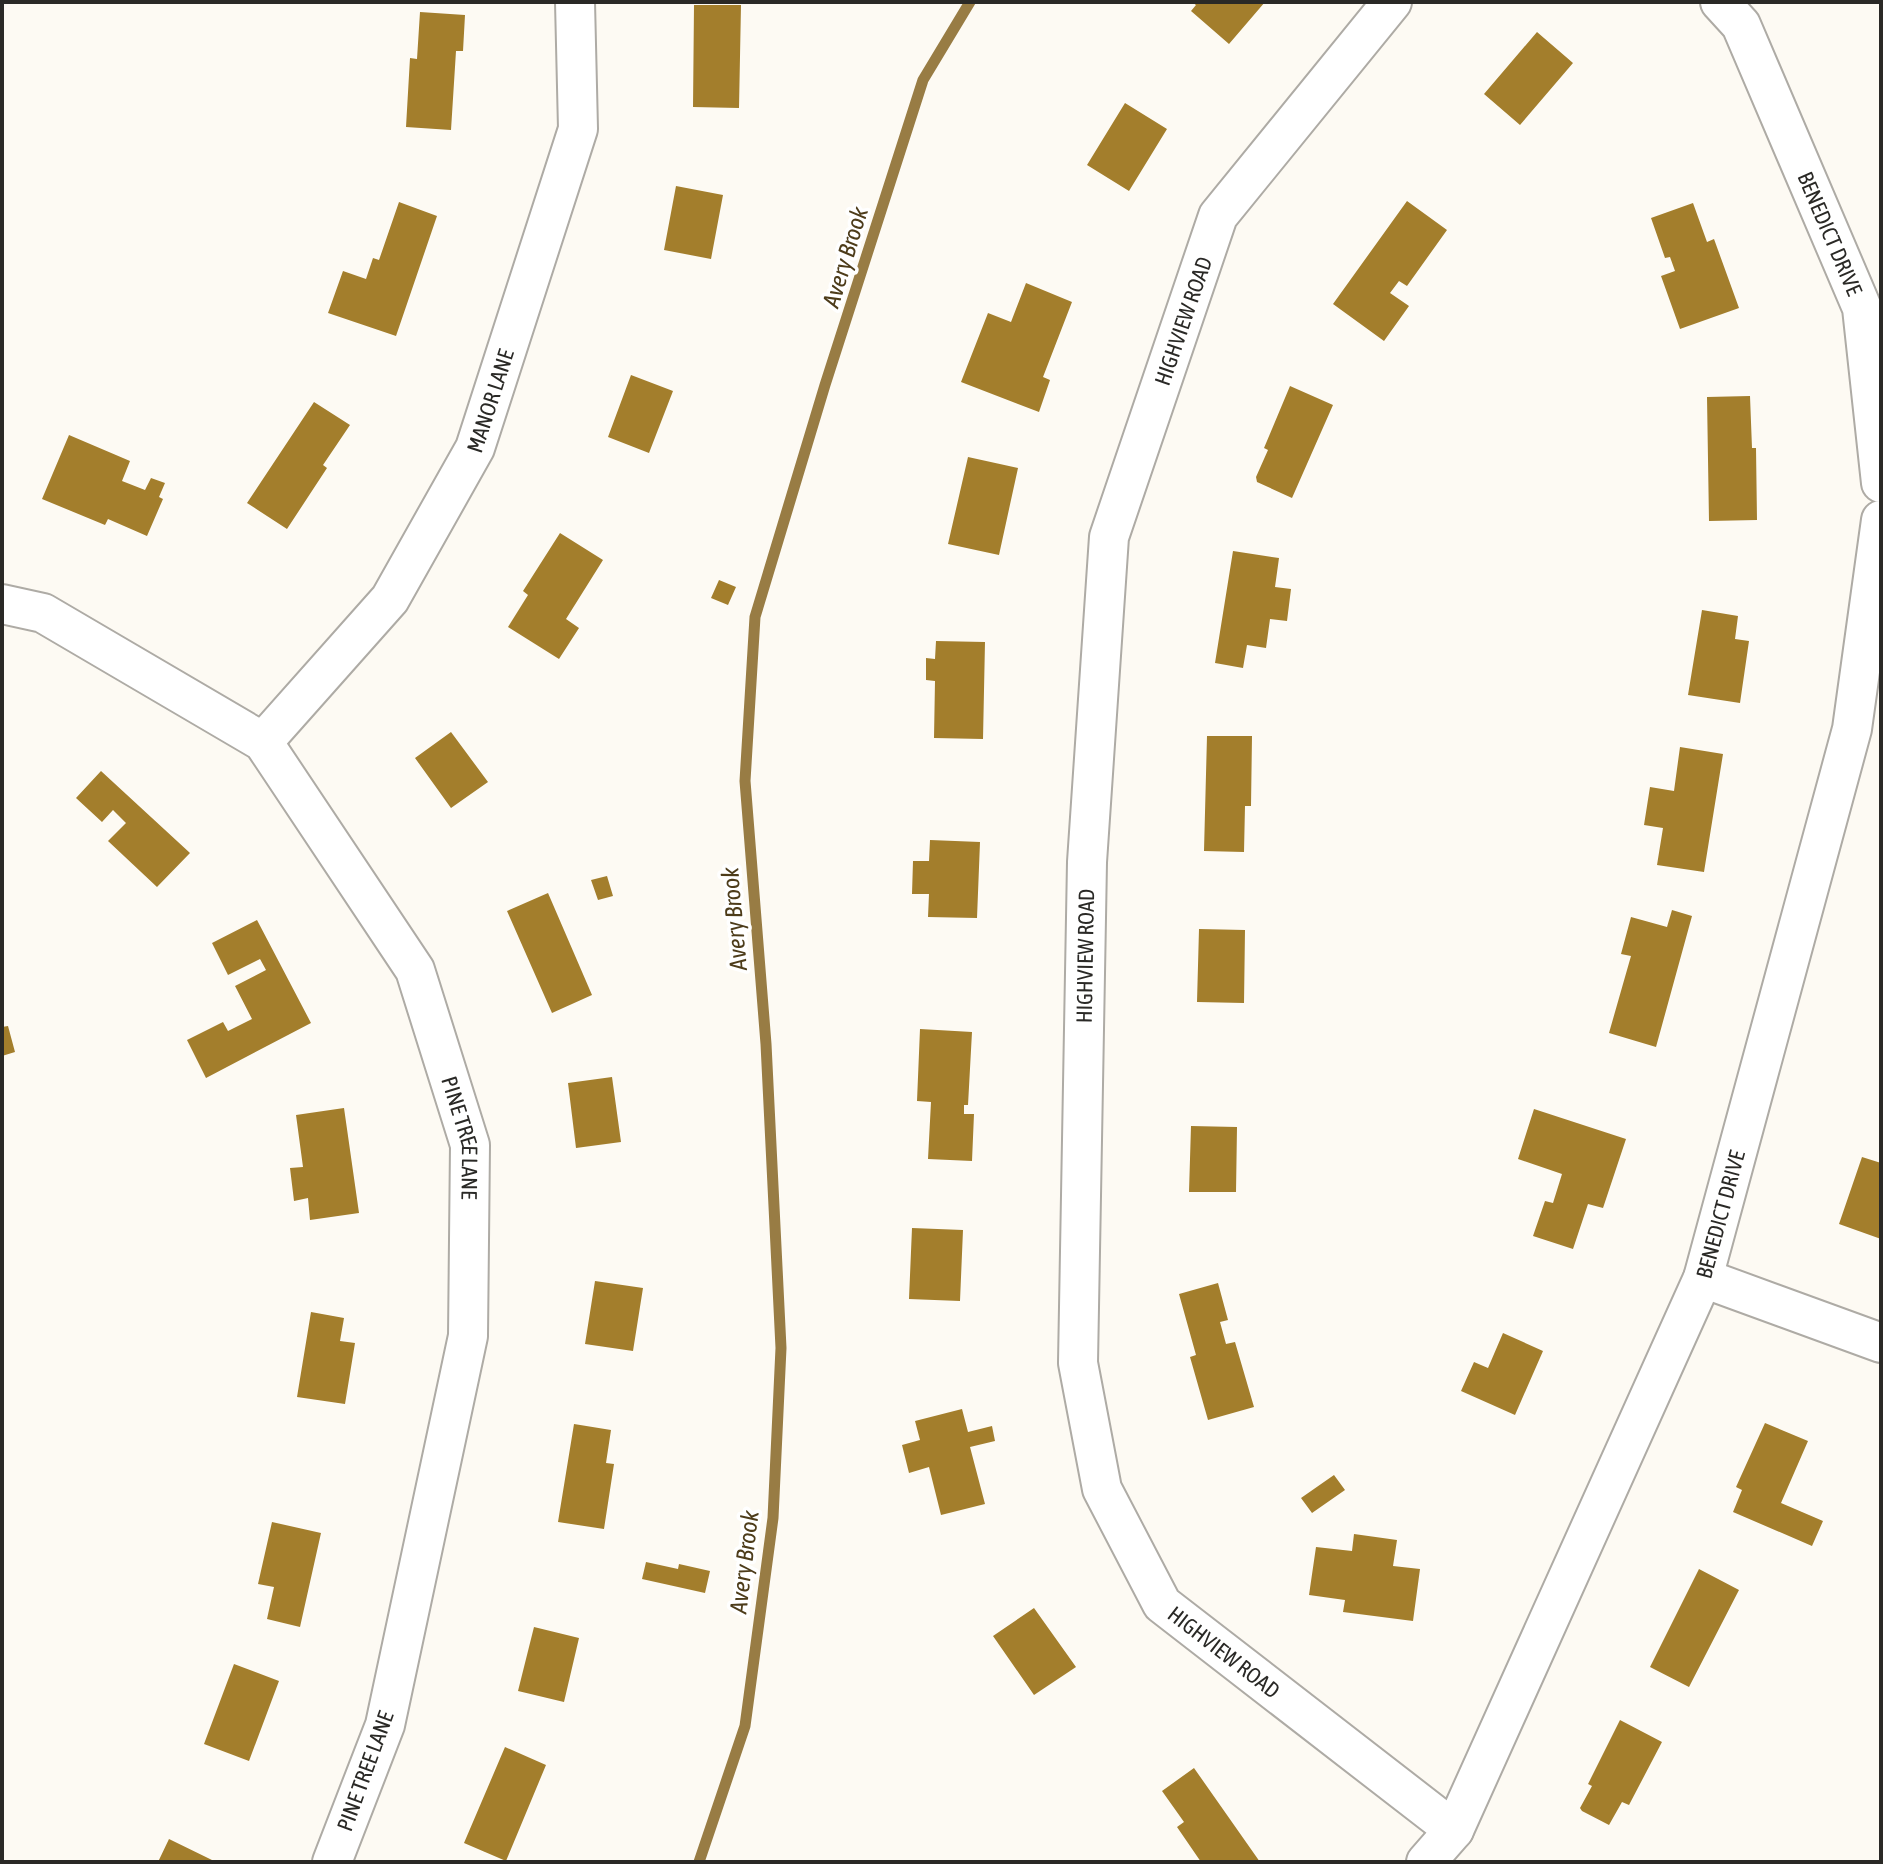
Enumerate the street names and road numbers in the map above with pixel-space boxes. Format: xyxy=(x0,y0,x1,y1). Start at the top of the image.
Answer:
street label: BENEDICT DRIVE xyxy=(1792,168,1868,300)
street label: HIGHVIEW ROAD xyxy=(1149,253,1217,389)
street label: MANOR LANE xyxy=(461,345,519,456)
street label: HIGHVIEW ROAD xyxy=(1071,889,1099,1023)
street label: PINE TREE LANE xyxy=(436,1073,483,1200)
street label: BENEDICT DRIVE xyxy=(1690,1147,1750,1281)
street label: HIGHVIEW ROAD xyxy=(1163,1601,1285,1703)
street label: PINE TREE LANE xyxy=(331,1707,399,1835)

